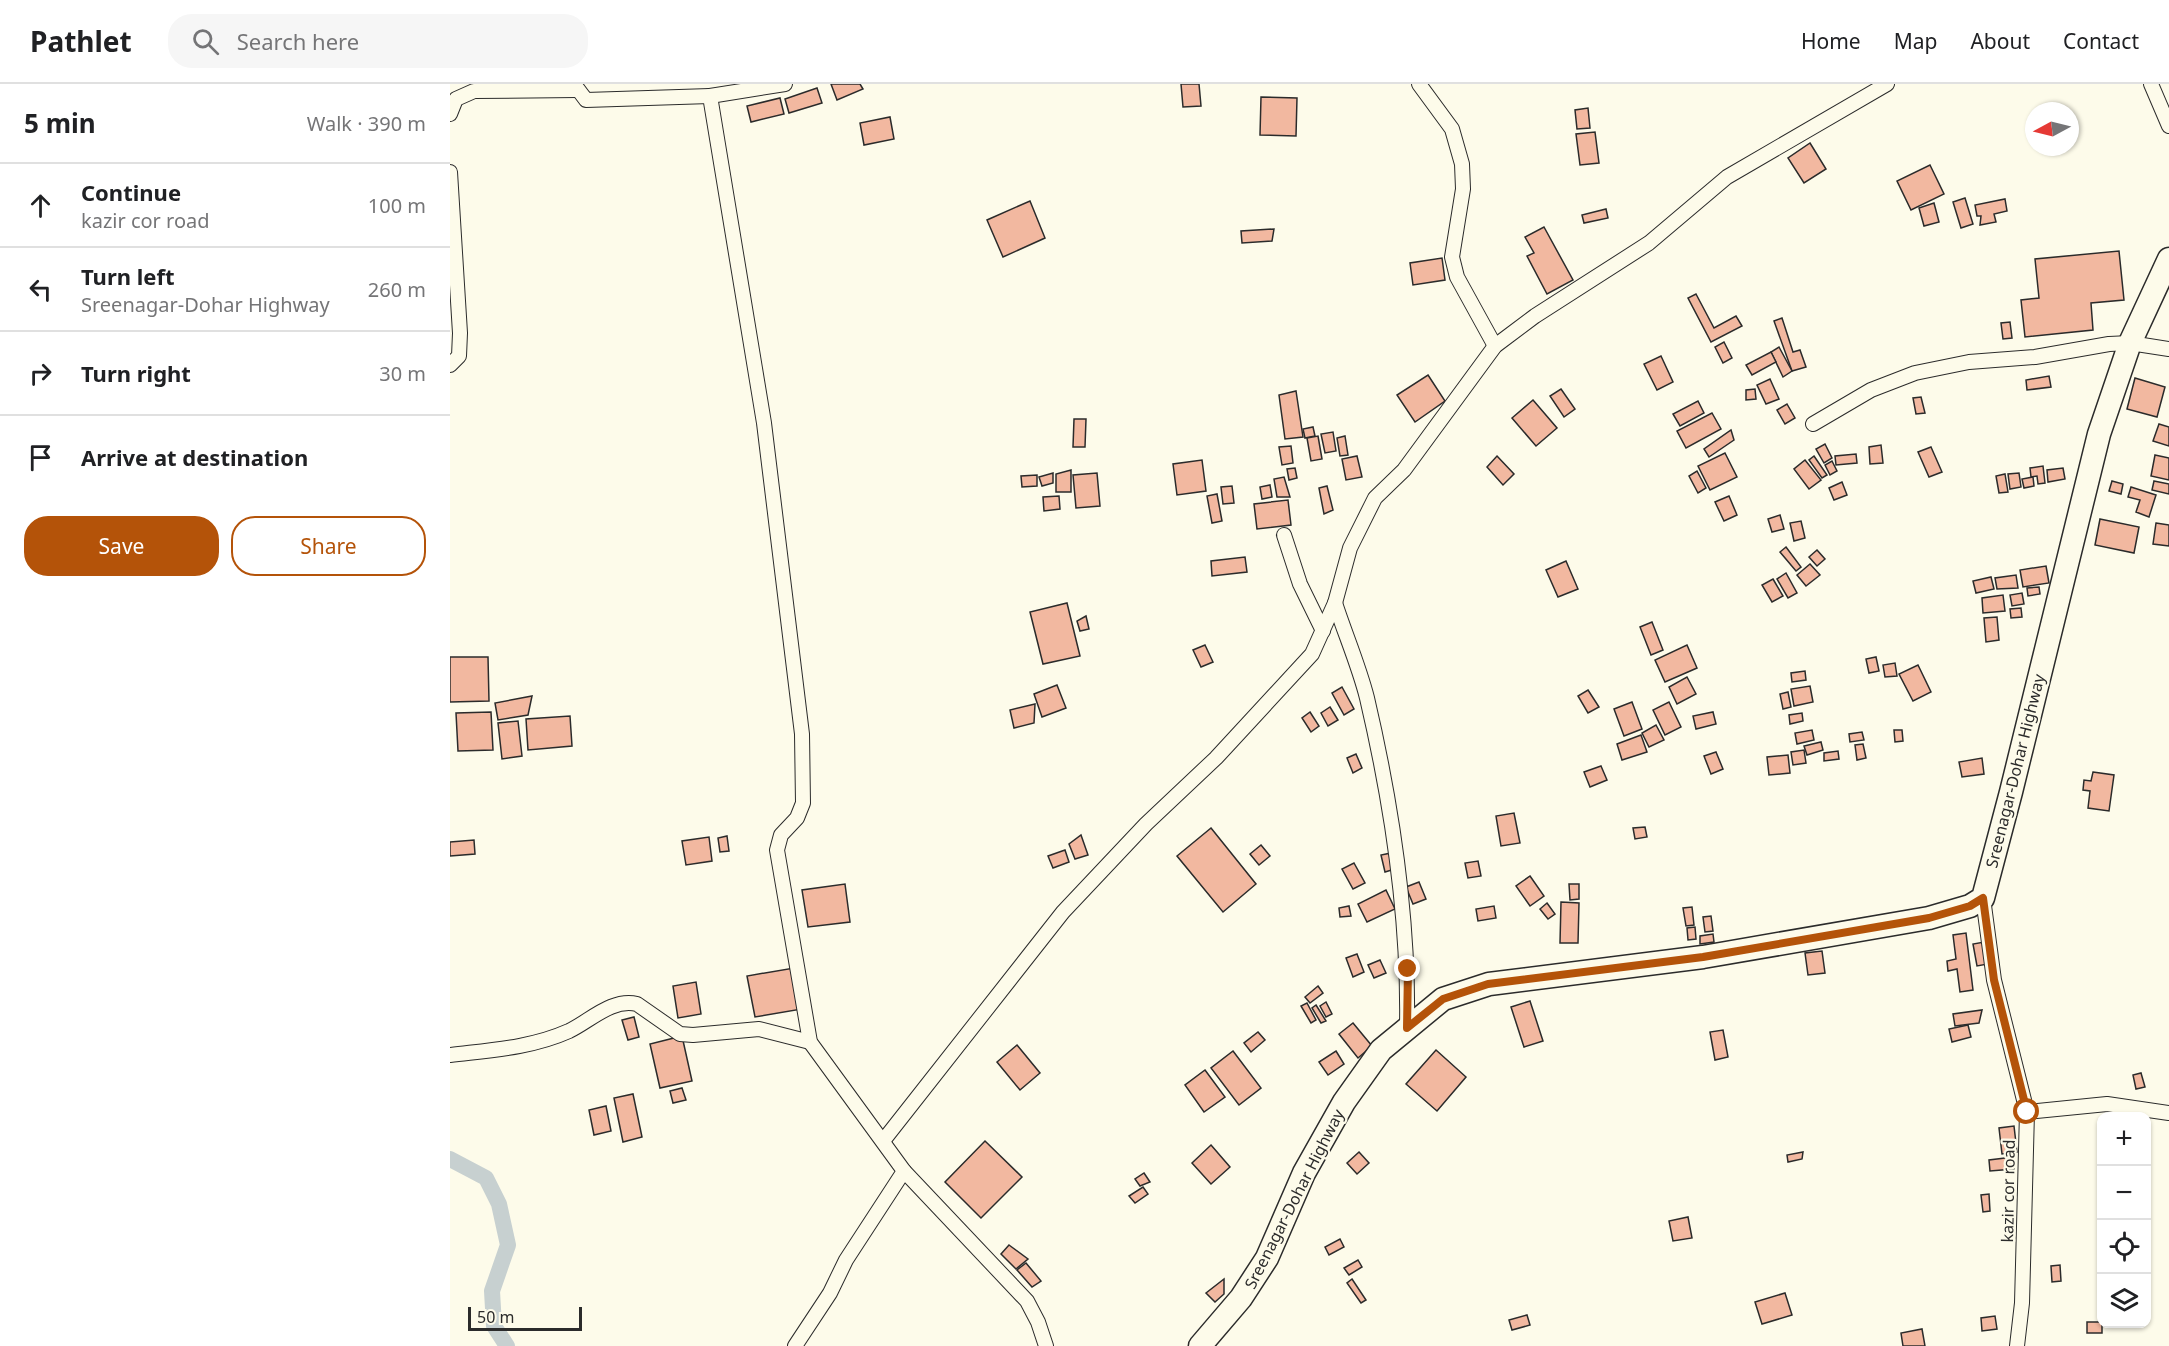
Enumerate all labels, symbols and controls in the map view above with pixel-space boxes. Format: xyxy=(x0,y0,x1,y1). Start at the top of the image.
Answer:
search box xyxy=(168,14,588,68)
text: Pathlet xyxy=(30,22,132,60)
icon: search xyxy=(189,25,222,58)
text: Search here xyxy=(237,26,359,56)
text: Home xyxy=(1801,27,1861,55)
text: Map xyxy=(1894,27,1937,55)
text: About xyxy=(1970,27,2030,55)
text: Contact xyxy=(2063,27,2139,55)
north arrow xyxy=(2025,102,2079,156)
text: 5 min xyxy=(24,105,96,141)
text: Walk · 390 m xyxy=(307,110,426,137)
text: Continue xyxy=(81,177,181,207)
icon: ahead xyxy=(24,189,57,222)
text: 100 m xyxy=(368,192,426,219)
text: kazir cor road xyxy=(81,207,210,234)
text: Turn left xyxy=(81,261,175,291)
icon: left xyxy=(24,273,57,306)
text: 260 m xyxy=(368,276,426,303)
text: Sreenagar-Dohar Highway xyxy=(81,291,330,318)
icon: right xyxy=(24,357,57,390)
text: Turn right xyxy=(81,358,191,388)
text: 30 m xyxy=(379,360,426,387)
icon: arrive xyxy=(24,441,57,474)
text: Arrive at destination xyxy=(81,442,308,472)
button: Save xyxy=(24,516,219,576)
button: Share xyxy=(231,516,426,576)
street label: Sreenagar-Dohar Highway xyxy=(1980,671,2050,870)
route end xyxy=(1394,955,1420,981)
route start xyxy=(2013,1098,2039,1124)
street label: Sreenagar-Dohar Highway xyxy=(1239,1105,1349,1293)
map controls xyxy=(2097,1112,2151,1328)
button: + xyxy=(2097,1112,2151,1166)
street label: kazir cor road xyxy=(1996,1139,2020,1243)
button: − xyxy=(2097,1166,2151,1220)
button: locate xyxy=(2097,1220,2151,1274)
button: layers xyxy=(2097,1274,2151,1328)
scale bar xyxy=(468,1304,582,1332)
text: 50 m xyxy=(477,1306,514,1328)

